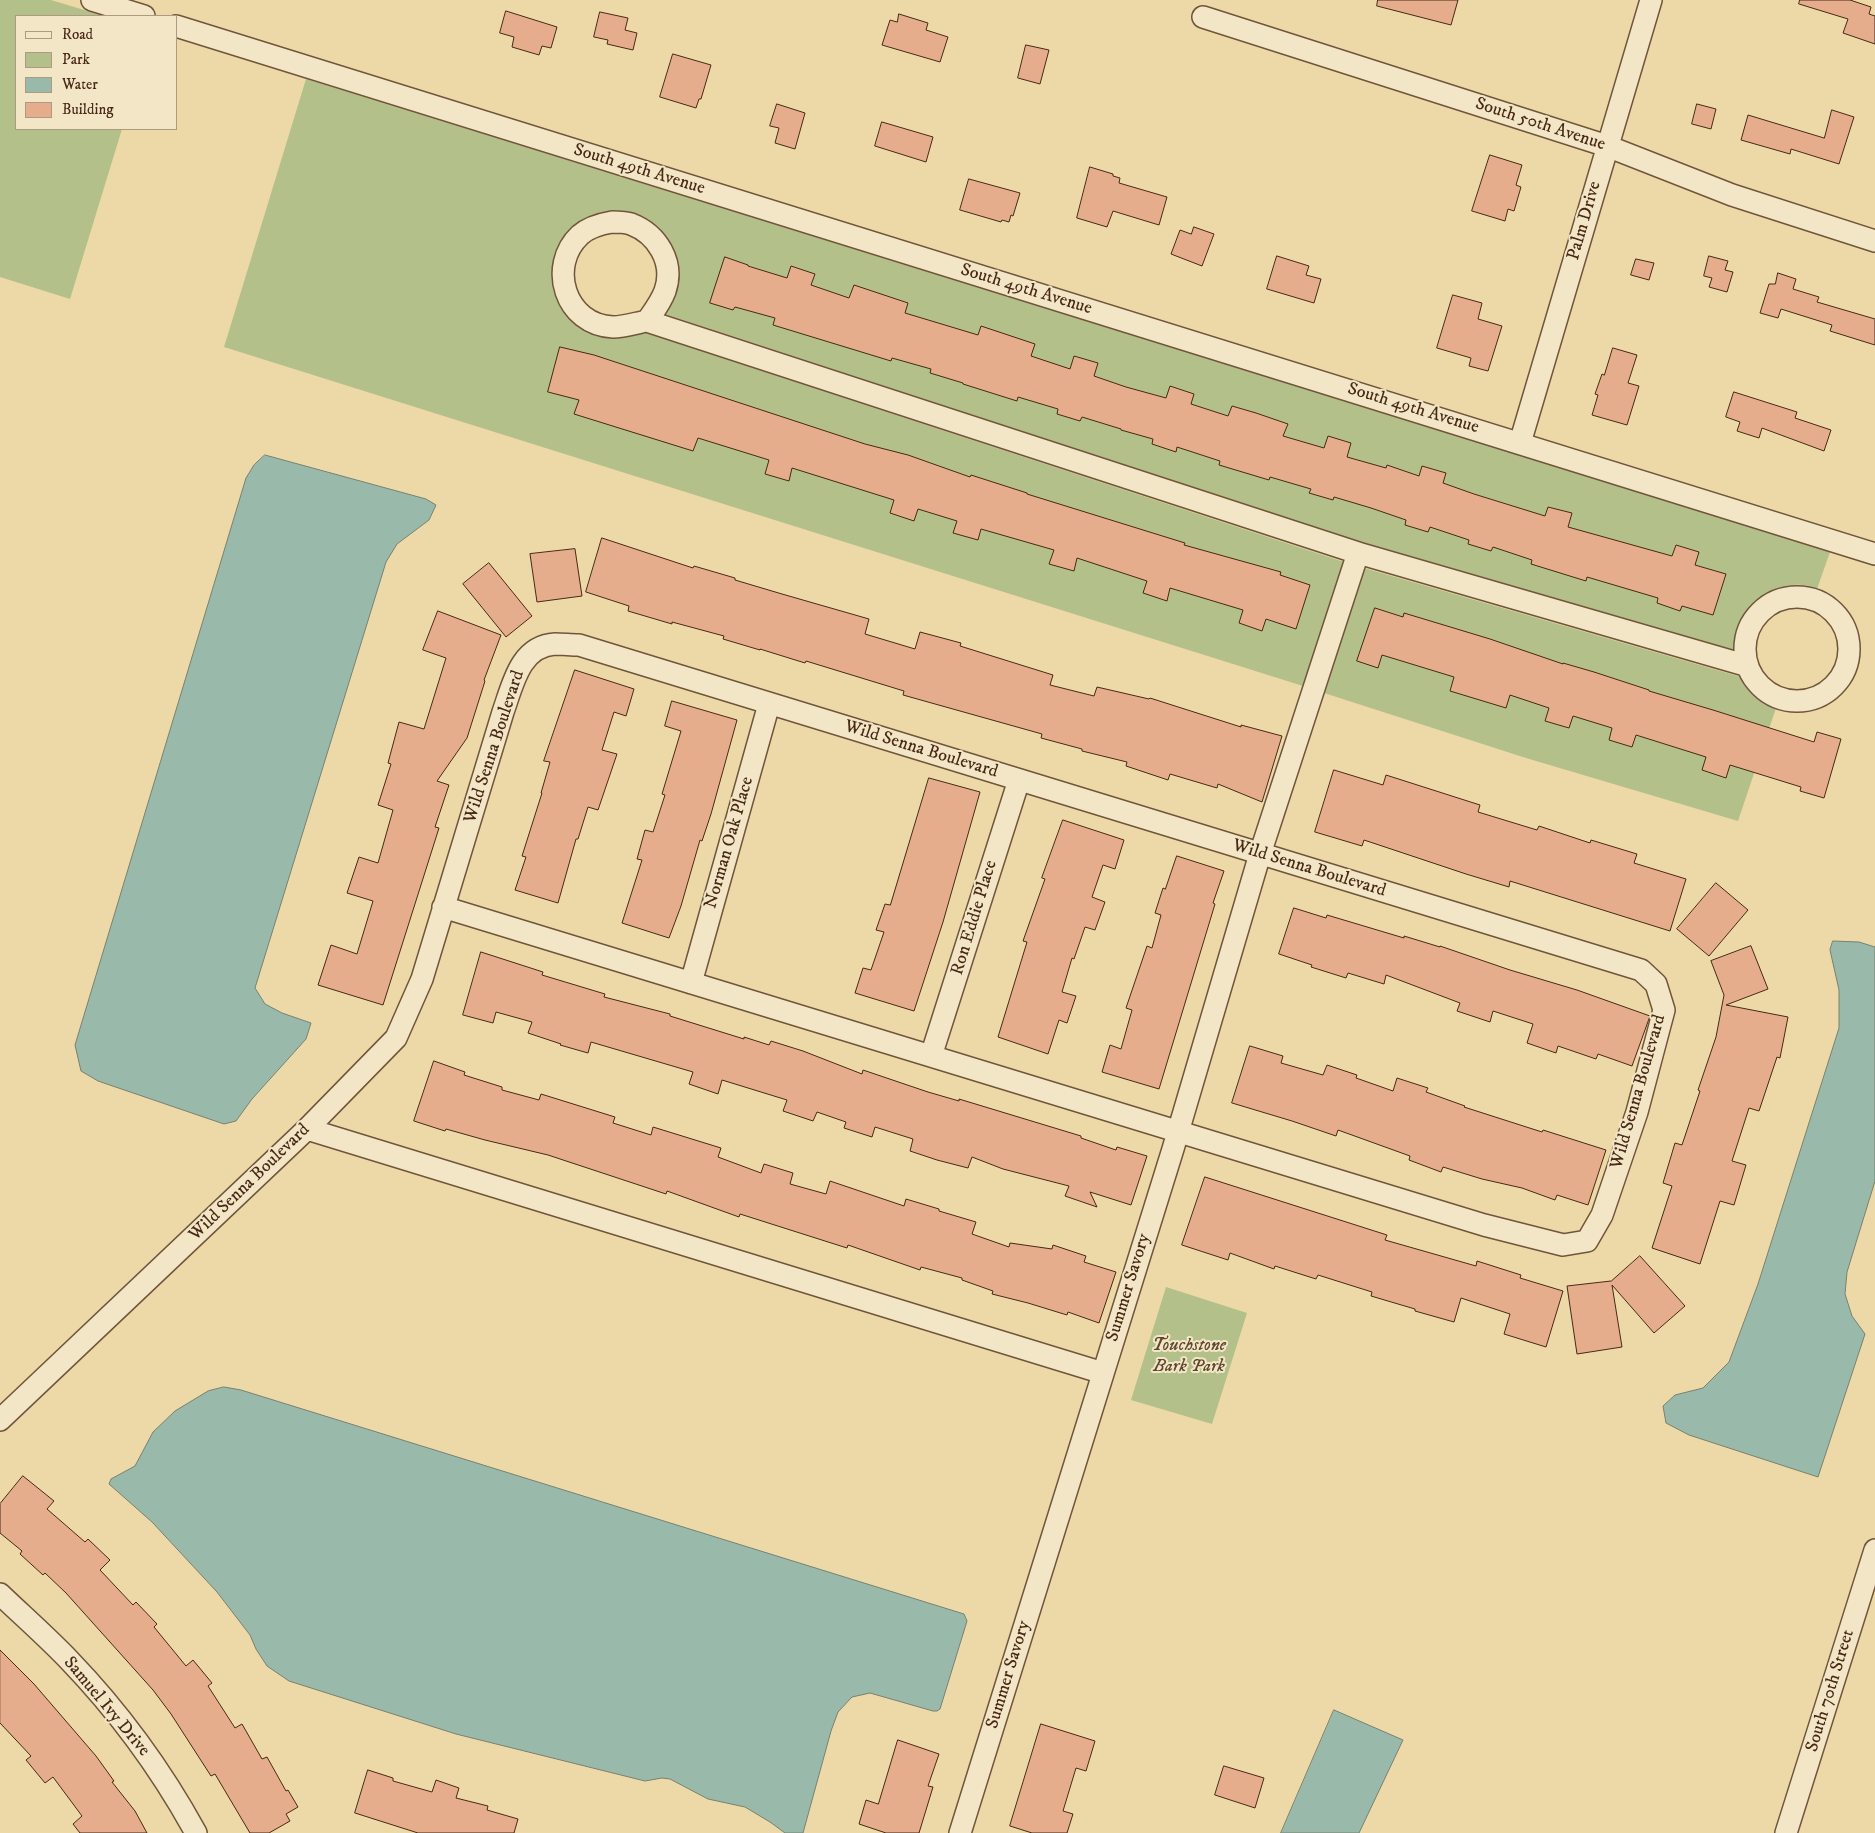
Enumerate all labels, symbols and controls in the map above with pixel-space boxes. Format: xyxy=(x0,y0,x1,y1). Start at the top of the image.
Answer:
legend xyxy=(15,15,178,130)
text: Road xyxy=(62,25,93,44)
text: Park xyxy=(62,50,90,69)
text: Water xyxy=(62,75,98,94)
street label: South 50th Avenue xyxy=(1472,94,1608,156)
text: Building xyxy=(62,100,114,119)
street label: South 49th Avenue xyxy=(571,140,707,200)
street label: Palm Drive xyxy=(1563,179,1607,263)
street label: South 49th Avenue xyxy=(958,260,1094,320)
street label: South 49th Avenue xyxy=(1345,379,1481,439)
street label: Wild Senna Boulevard xyxy=(460,668,530,826)
street label: Wild Senna Boulevard xyxy=(842,716,1000,784)
street label: Norman Oak Place xyxy=(701,775,759,911)
street label: Wild Senna Boulevard xyxy=(1230,835,1388,903)
street label: Ron Eddie Place xyxy=(947,858,1003,978)
street label: Wild Senna Boulevard xyxy=(1607,1012,1671,1172)
street label: Wild Senna Boulevard xyxy=(185,1120,315,1246)
street label: Summer Savory xyxy=(1102,1231,1156,1345)
park label: Touchstone Bark Park xyxy=(1152,1335,1226,1378)
street label: Summer Savory xyxy=(982,1618,1036,1732)
street label: South 70th Street xyxy=(1802,1627,1860,1755)
street label: Samuel Ivy Drive xyxy=(58,1653,154,1761)

